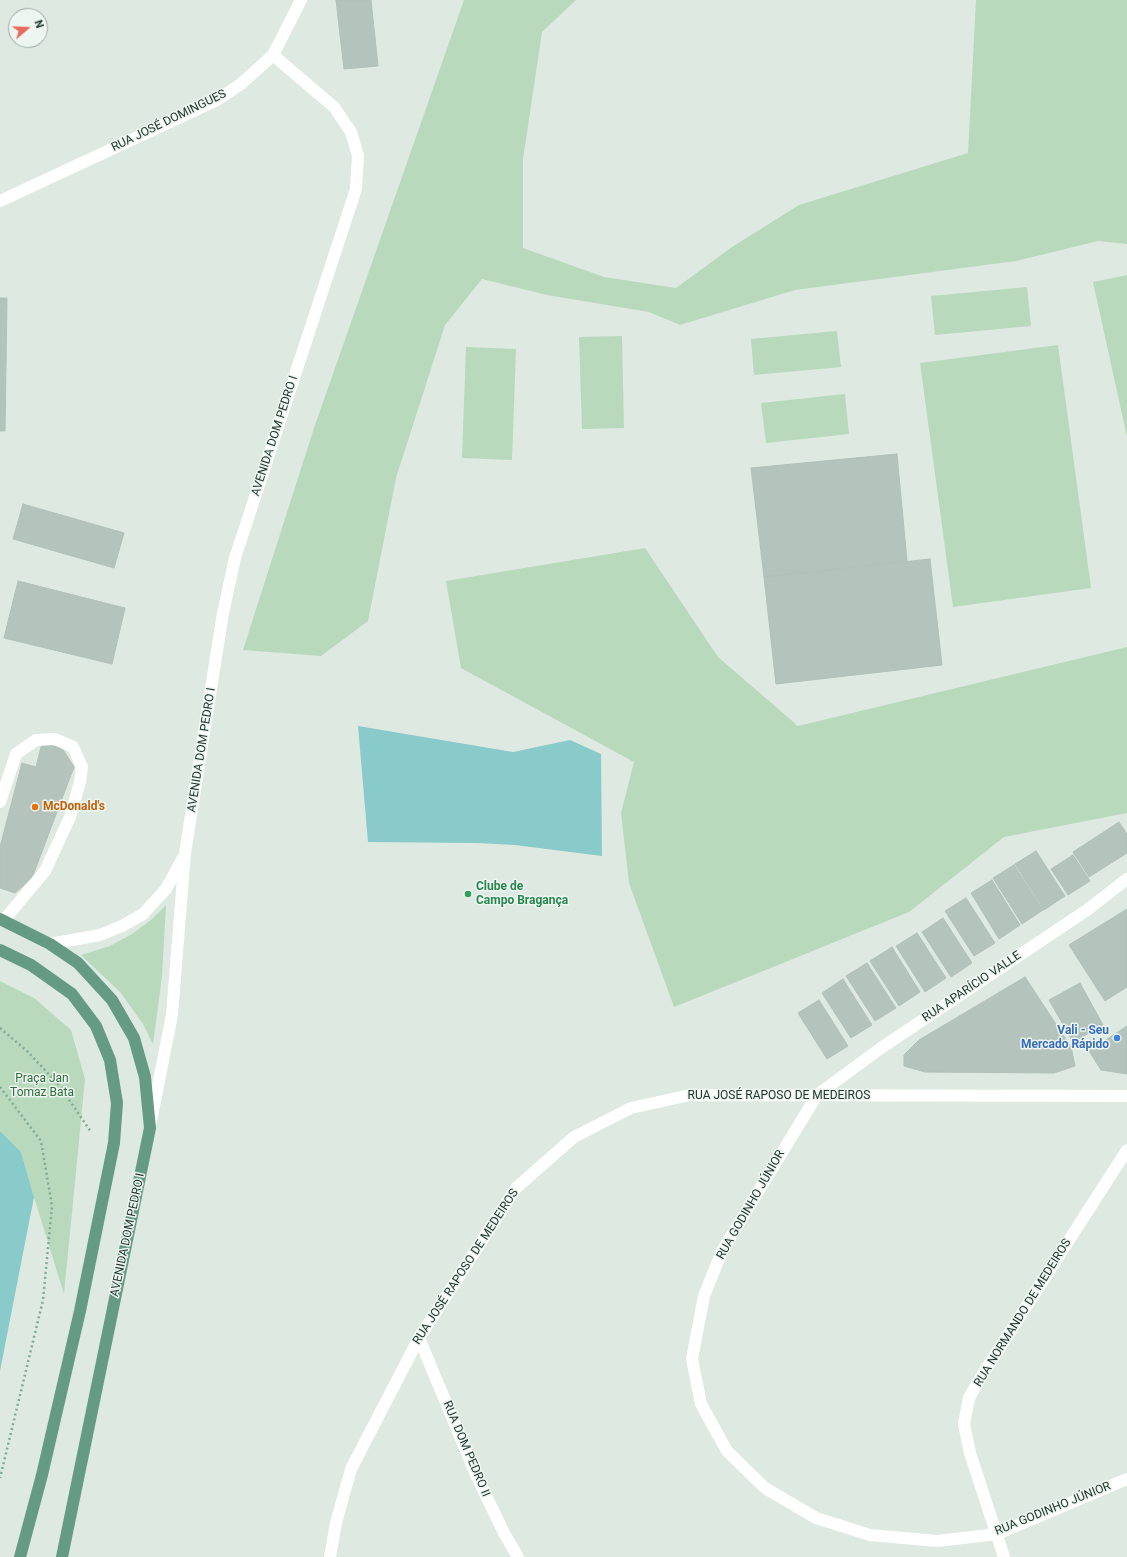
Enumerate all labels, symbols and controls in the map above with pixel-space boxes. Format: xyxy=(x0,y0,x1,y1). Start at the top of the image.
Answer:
north arrow xyxy=(8,8,48,48)
text: N xyxy=(31,18,46,30)
street label: RUA JOSÉ DOMINGUES xyxy=(109,87,229,155)
street label: AVENIDA DOM PEDRO I xyxy=(249,374,301,498)
street label: AVENIDA DOM PEDRO I xyxy=(185,687,219,813)
place label: McDonald's xyxy=(43,800,105,814)
marker: McDonald's xyxy=(30,802,40,812)
place label: Clube de Campo Bragança xyxy=(476,880,568,908)
marker: Clube de Campo Bragança xyxy=(463,889,473,899)
street label: RUA APARÍCIO VALLE xyxy=(920,949,1024,1025)
place label: Vali - Seu Mercado Rápido xyxy=(1021,1024,1109,1052)
marker: Vali - Seu Mercado Rápido xyxy=(1112,1033,1122,1043)
park label: Praça Jan Tomaz Bata xyxy=(10,1072,74,1100)
street label: RUA JOSÉ RAPOSO DE MEDEIROS xyxy=(688,1089,870,1103)
street label: RUA GODINHO JÚNIOR xyxy=(714,1148,788,1262)
street label: AVENIDA DOM PEDRO I xyxy=(108,1172,148,1298)
street label: RUA JOSÉ RAPOSO DE MEDEIROS xyxy=(410,1186,522,1348)
street label: RUA NORMANDO DE MEDEIROS xyxy=(971,1236,1075,1390)
street label: RUA DOM PEDRO II xyxy=(439,1399,493,1499)
street label: RUA GODINHO JÚNIOR xyxy=(993,1479,1113,1539)

